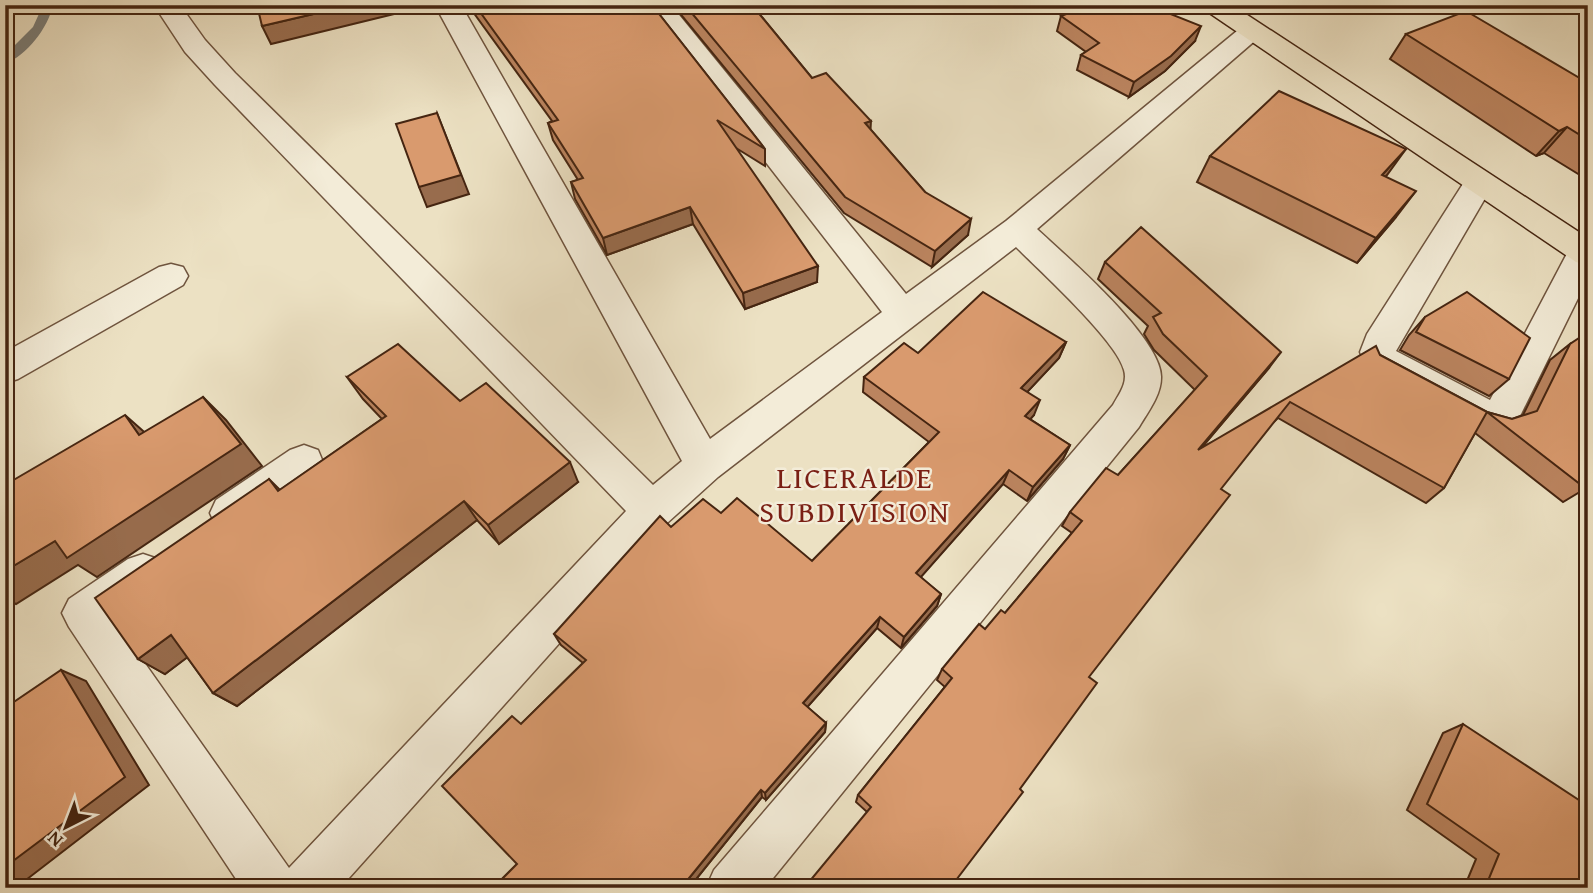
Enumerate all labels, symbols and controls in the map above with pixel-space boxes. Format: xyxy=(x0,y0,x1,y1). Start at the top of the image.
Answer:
district label: LICERALDE SUBDIVISION xyxy=(759,455,951,533)
north arrow xyxy=(32,792,102,862)
text: N xyxy=(40,825,69,854)

